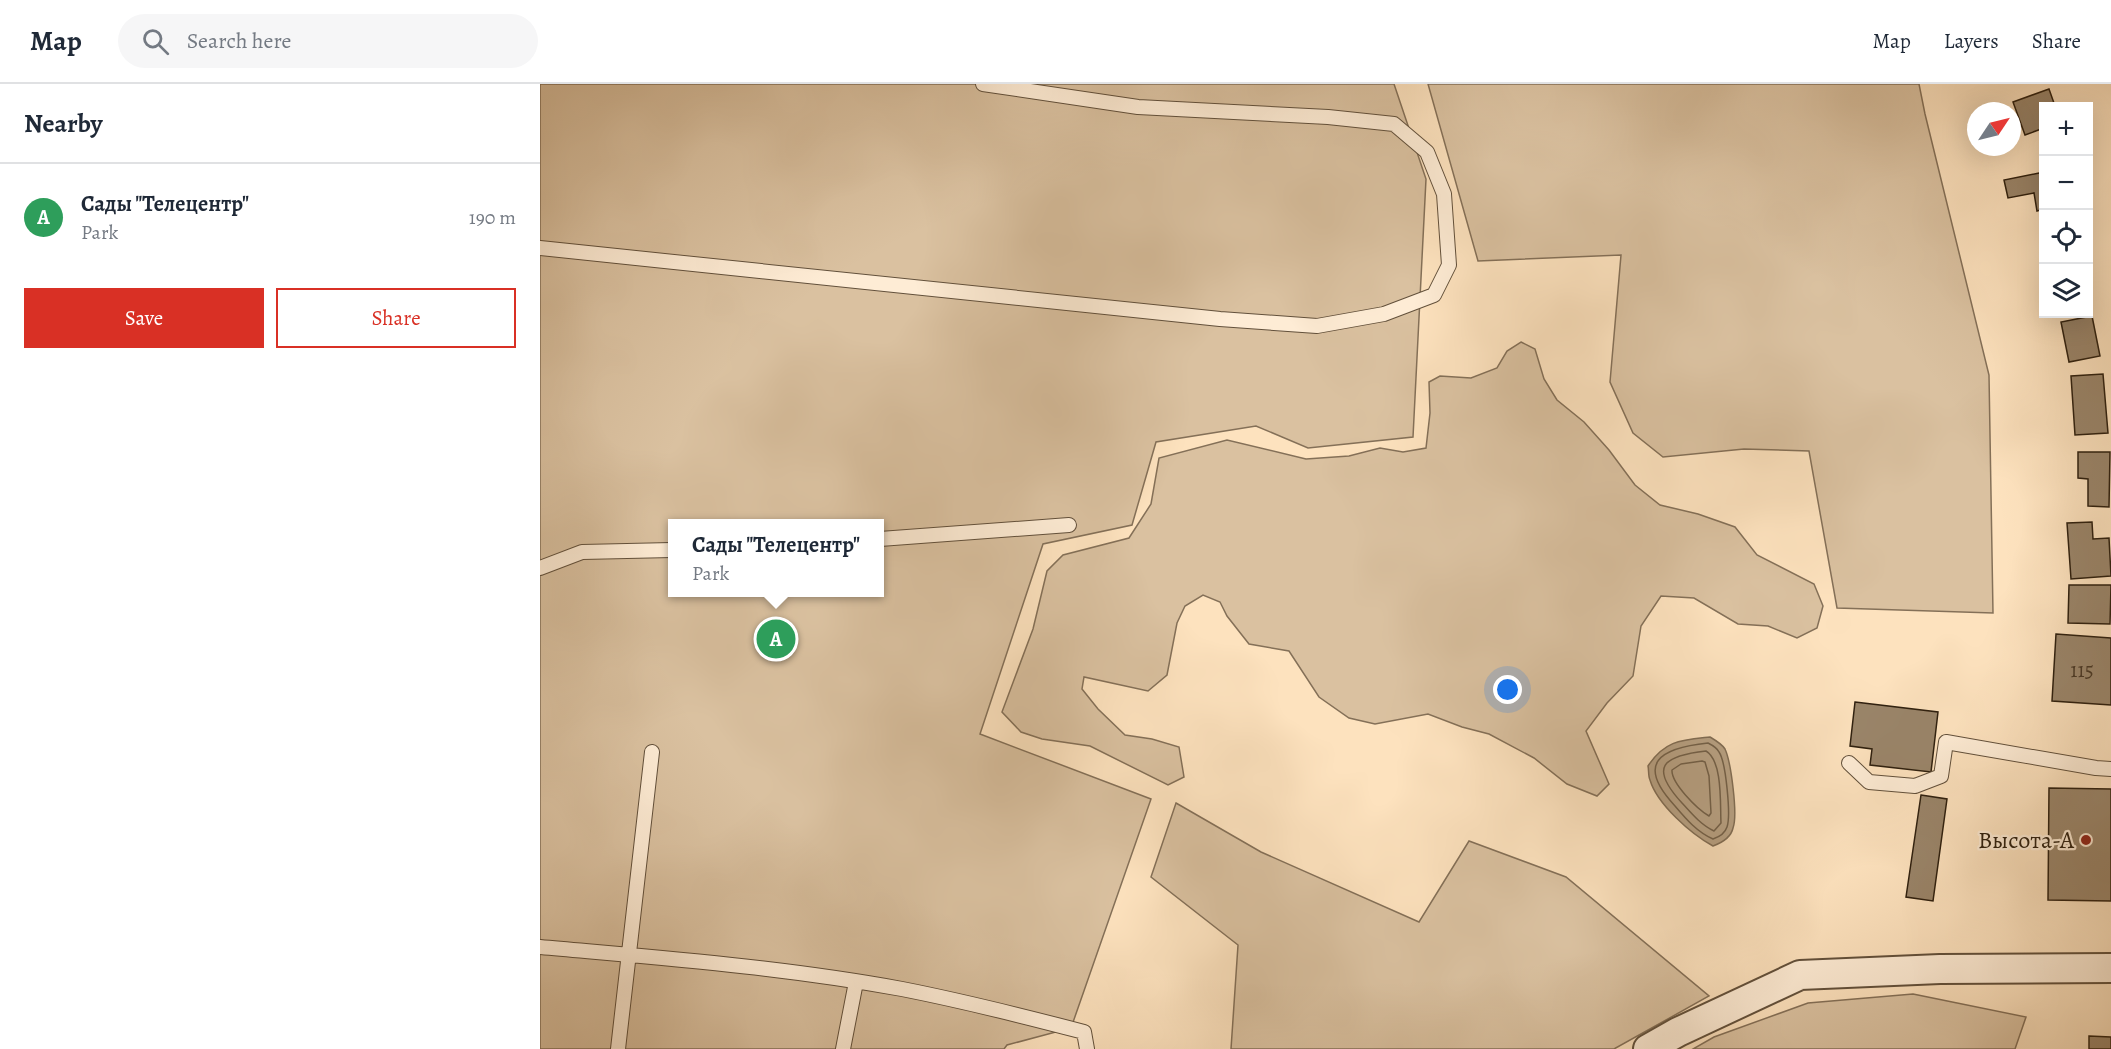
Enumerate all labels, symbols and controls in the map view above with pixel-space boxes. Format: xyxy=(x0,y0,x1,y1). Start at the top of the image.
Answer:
search box xyxy=(118,14,538,68)
text: Map xyxy=(30,22,82,60)
icon: search xyxy=(139,25,172,58)
text: Search here xyxy=(187,26,291,56)
text: Map xyxy=(1872,27,1911,55)
text: Layers xyxy=(1944,27,1999,55)
text: Share xyxy=(2032,27,2081,55)
north arrow xyxy=(1967,102,2021,156)
map controls xyxy=(2039,102,2093,318)
button: + xyxy=(2039,102,2093,156)
text: Nearby xyxy=(24,106,103,141)
button: − xyxy=(2039,156,2093,210)
text: Сады "Телецентр" xyxy=(81,189,249,219)
text: A xyxy=(37,204,50,231)
text: 190 m xyxy=(469,204,516,231)
button: locate xyxy=(2039,210,2093,264)
text: Park xyxy=(81,219,119,246)
button: layers xyxy=(2039,264,2093,318)
button: Save xyxy=(24,288,264,348)
button: Share xyxy=(276,288,516,348)
popup xyxy=(668,519,884,597)
text: Сады "Телецентр" xyxy=(692,530,860,560)
text: Park xyxy=(692,560,730,587)
pin: A xyxy=(756,616,796,662)
house number: 115 xyxy=(2070,656,2094,684)
your location xyxy=(1493,675,1522,704)
place label: Высота-А xyxy=(1978,824,2075,856)
marker: Высота-А xyxy=(2079,833,2093,847)

